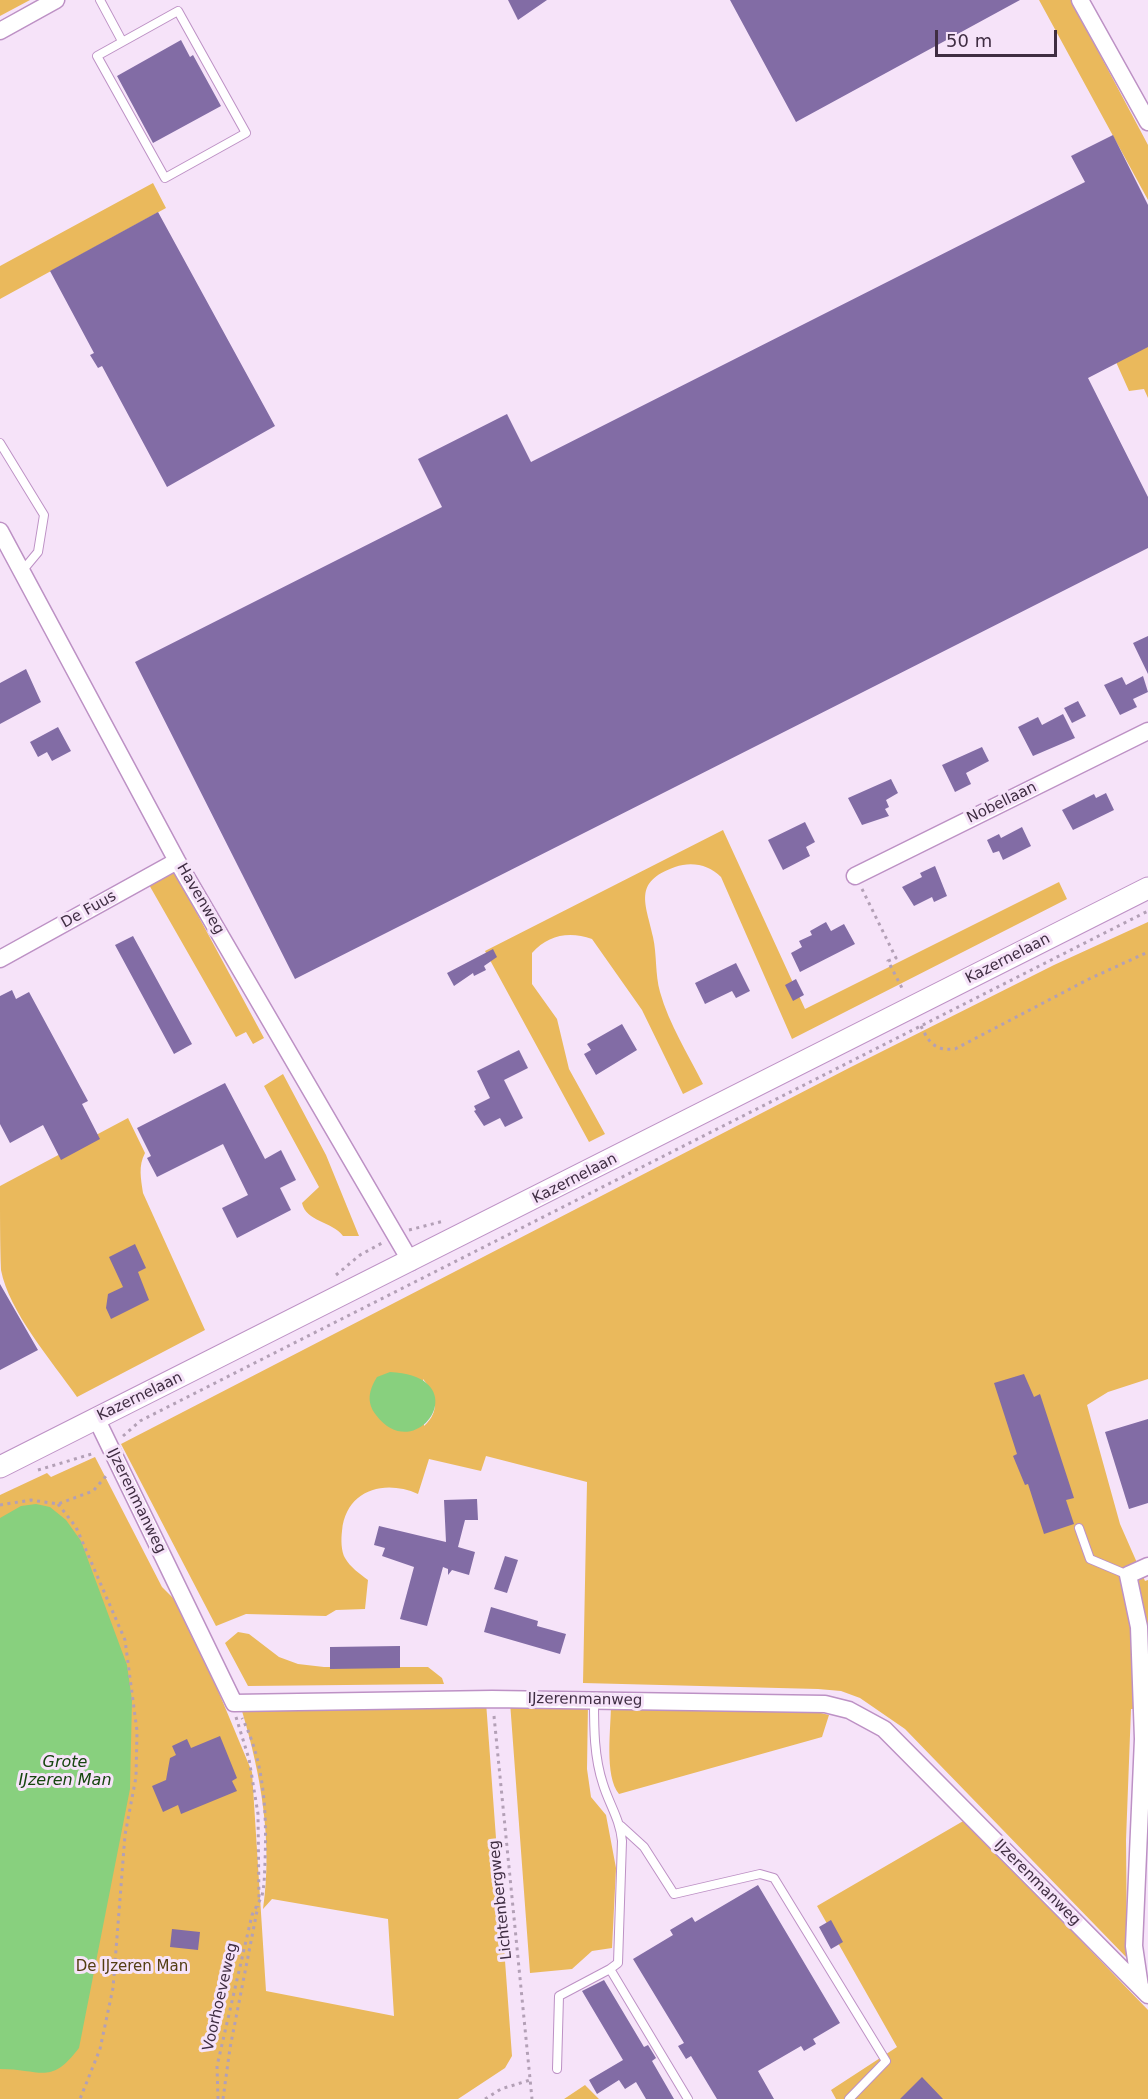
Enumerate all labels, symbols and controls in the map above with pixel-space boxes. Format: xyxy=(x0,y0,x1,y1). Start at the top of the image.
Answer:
scale bar xyxy=(938,18,1060,56)
text: 50 m xyxy=(946,30,992,51)
street label: Nobellaan xyxy=(964,778,1040,828)
street label: Havenweg xyxy=(172,860,228,938)
street label: De Fuus xyxy=(58,888,120,932)
street label: Kazernelaan xyxy=(963,930,1053,988)
street label: Kazernelaan xyxy=(530,1150,620,1208)
street label: Kazernelaan xyxy=(94,1369,186,1425)
street label: IJzerenmanweg xyxy=(103,1445,169,1557)
street label: IJzerenmanweg xyxy=(527,1690,643,1710)
water label: Grote IJzeren Man xyxy=(18,1753,112,1791)
street label: IJzerenmanweg xyxy=(990,1836,1084,1930)
street label: Lichtenbergweg xyxy=(486,1839,516,1961)
street label: Voorhoeveweg xyxy=(200,1941,242,2053)
park label: De IJzeren Man xyxy=(76,1958,188,1976)

